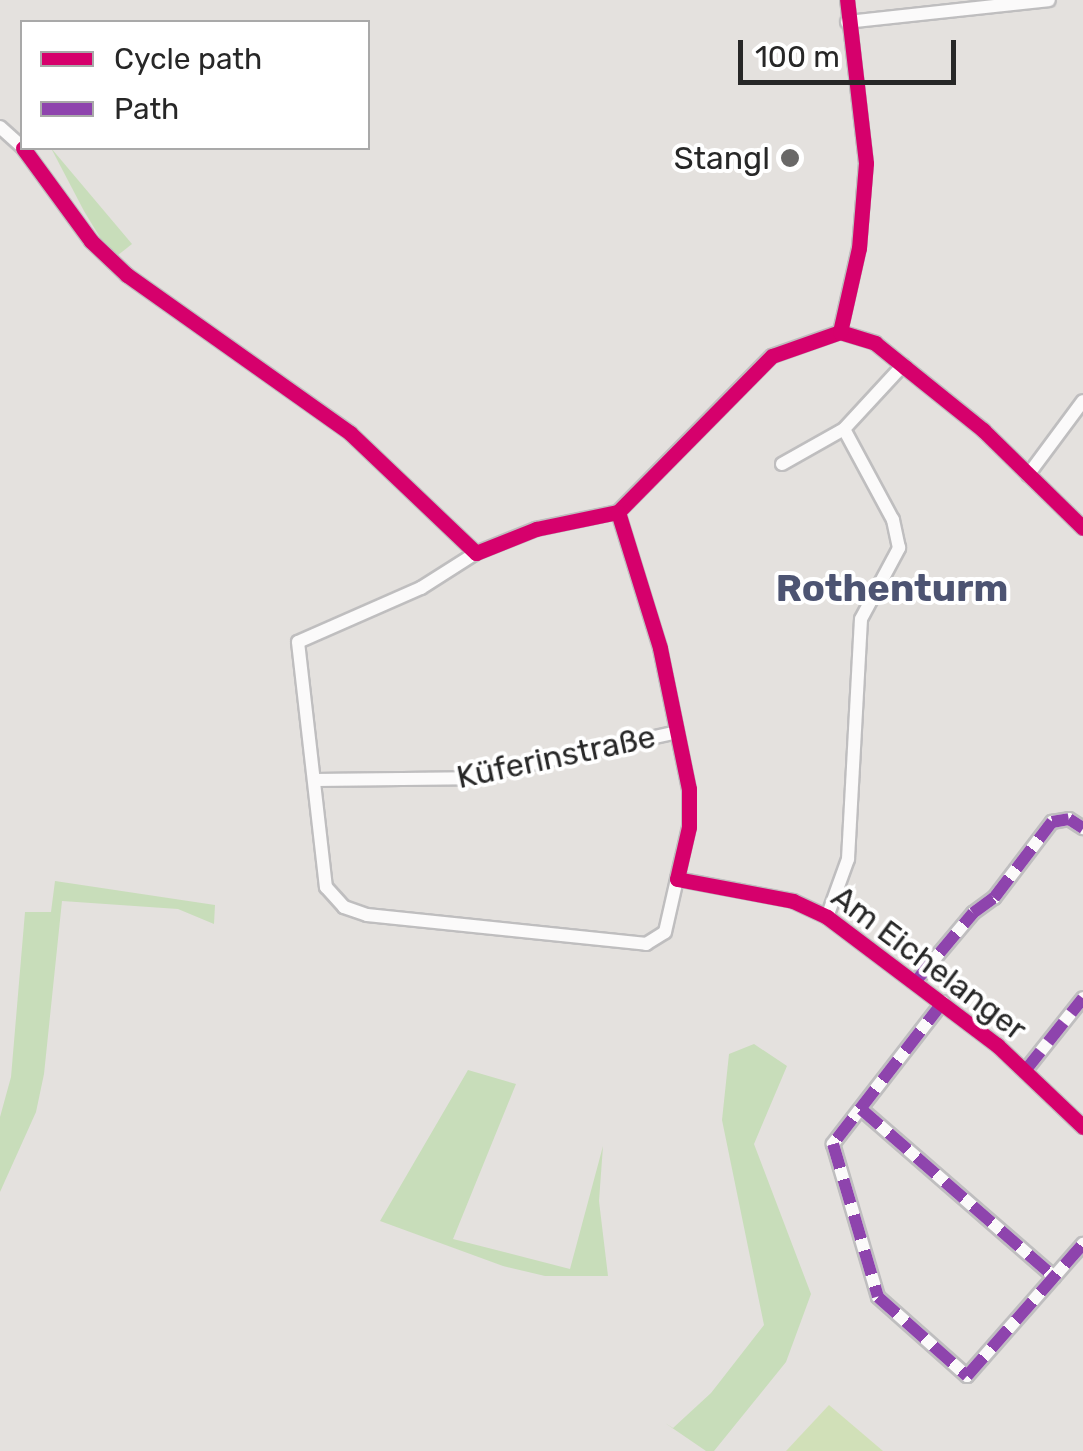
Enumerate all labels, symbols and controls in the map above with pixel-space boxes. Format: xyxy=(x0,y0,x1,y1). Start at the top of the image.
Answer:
legend xyxy=(20,20,370,150)
scale bar xyxy=(743,20,960,82)
text: 100 m xyxy=(755,39,840,75)
text: Cycle path xyxy=(114,41,262,77)
text: Path xyxy=(114,91,179,127)
place label: Stangl xyxy=(674,139,770,177)
marker: Stangl xyxy=(779,147,801,169)
district label: Rothenturm xyxy=(776,566,1008,612)
street label: Küferinstraße xyxy=(453,717,659,797)
street label: Am Eichelanger xyxy=(824,877,1034,1049)

